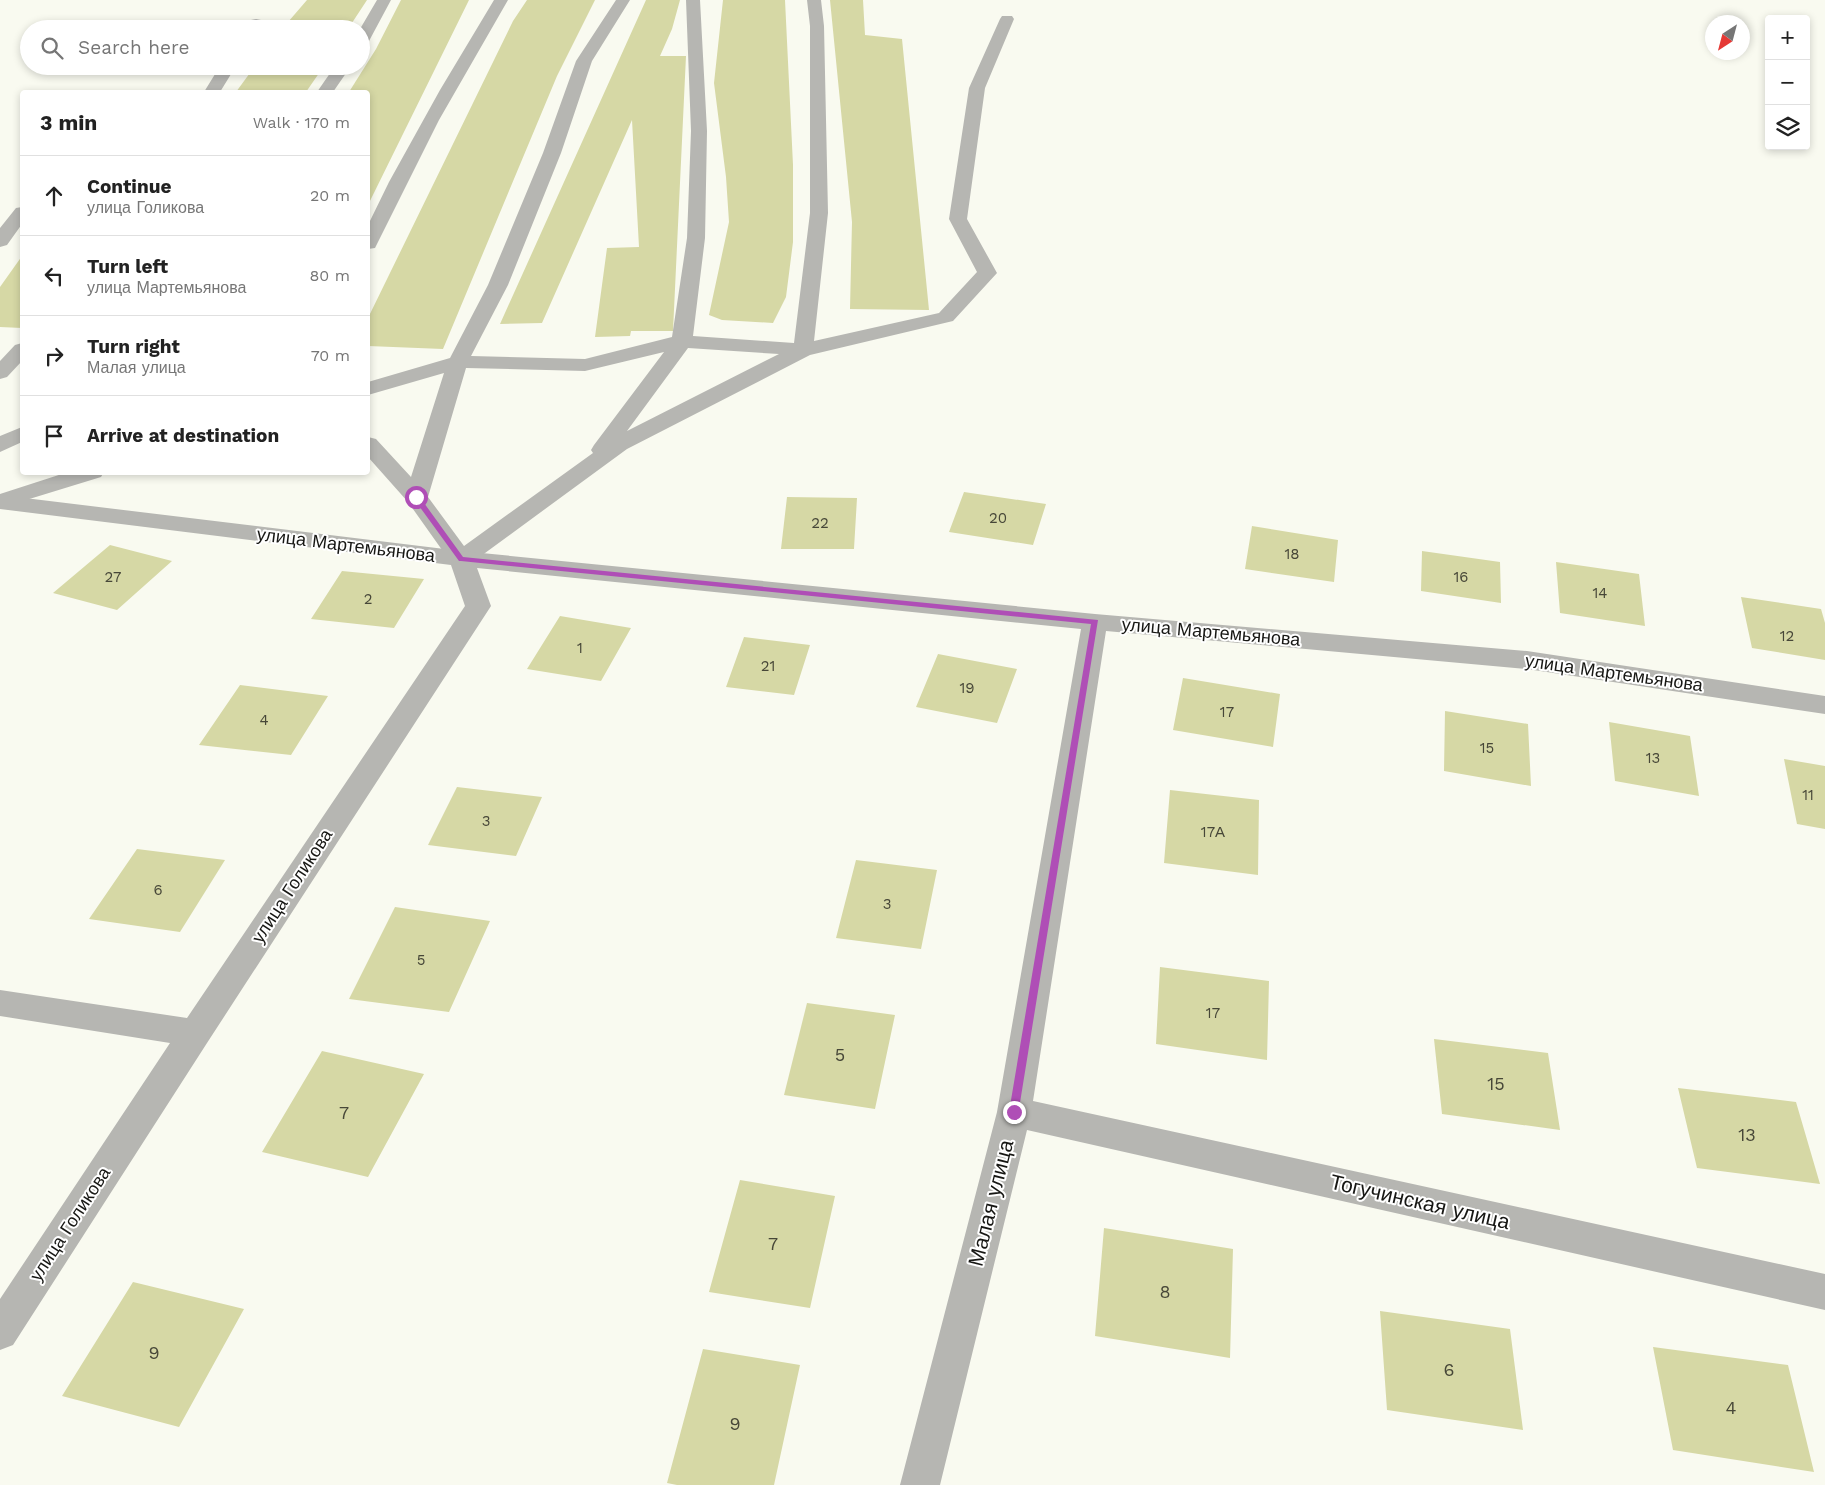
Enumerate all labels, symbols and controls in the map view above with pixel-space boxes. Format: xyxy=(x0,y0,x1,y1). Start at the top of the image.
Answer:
north arrow xyxy=(1705,15,1750,60)
map controls xyxy=(1765,15,1810,150)
button: + xyxy=(1765,15,1810,60)
search box xyxy=(20,20,370,75)
icon: search xyxy=(38,34,66,62)
text: Search here xyxy=(78,36,189,59)
button: − xyxy=(1765,60,1810,105)
button: layers xyxy=(1765,105,1810,150)
text: 3 min xyxy=(40,110,97,135)
text: Walk · 170 m xyxy=(253,113,350,132)
text: Continue xyxy=(87,175,171,198)
icon: ahead xyxy=(40,182,68,210)
text: 20 m xyxy=(310,186,350,205)
text: улица Голикова xyxy=(87,198,204,217)
text: Turn left xyxy=(87,255,168,278)
icon: left xyxy=(40,262,68,290)
text: 80 m xyxy=(309,266,350,285)
text: улица Мартемьянова xyxy=(87,278,246,297)
text: Turn right xyxy=(87,335,180,358)
icon: right xyxy=(40,342,68,370)
text: 70 m xyxy=(311,346,350,365)
text: Малая улица xyxy=(87,358,186,377)
icon: arrive xyxy=(40,422,68,450)
text: Arrive at destination xyxy=(87,424,279,447)
route start xyxy=(405,486,428,509)
house number: 20 xyxy=(989,509,1007,527)
house number: 22 xyxy=(811,514,829,532)
street label: улица Мартемьянова xyxy=(256,523,437,566)
house number: 18 xyxy=(1284,545,1300,563)
house number: 27 xyxy=(105,568,121,586)
house number: 16 xyxy=(1454,568,1468,586)
house number: 14 xyxy=(1592,584,1608,602)
house number: 2 xyxy=(364,590,372,608)
street label: улица Мартемьянова xyxy=(1121,613,1302,650)
house number: 12 xyxy=(1780,627,1794,645)
house number: 1 xyxy=(577,639,583,657)
street label: улица Мартемьянова xyxy=(1524,650,1705,696)
house number: 21 xyxy=(761,657,775,675)
house number: 19 xyxy=(959,679,975,697)
house number: 17 xyxy=(1220,703,1234,721)
house number: 4 xyxy=(259,711,269,729)
house number: 15 xyxy=(1480,739,1494,757)
house number: 13 xyxy=(1646,749,1660,767)
house number: 11 xyxy=(1802,786,1814,804)
house number: 3 xyxy=(482,812,490,830)
house number: 17А xyxy=(1201,823,1225,841)
street label: улица Голикова xyxy=(247,824,337,947)
house number: 6 xyxy=(153,881,163,899)
house number: 3 xyxy=(883,895,891,913)
house number: 5 xyxy=(417,951,425,969)
house number: 17 xyxy=(1206,1004,1220,1022)
house number: 5 xyxy=(835,1044,845,1065)
house number: 15 xyxy=(1487,1073,1505,1094)
route end xyxy=(1003,1101,1026,1124)
house number: 7 xyxy=(339,1102,349,1123)
house number: 13 xyxy=(1738,1124,1756,1145)
street label: Малая улица xyxy=(963,1137,1018,1269)
street label: улица Голикова xyxy=(25,1162,115,1285)
street label: Тогучинская улица xyxy=(1328,1169,1513,1234)
house number: 7 xyxy=(768,1233,778,1254)
house number: 8 xyxy=(1159,1281,1171,1302)
house number: 9 xyxy=(148,1342,160,1363)
house number: 6 xyxy=(1444,1359,1454,1380)
house number: 4 xyxy=(1726,1397,1737,1418)
house number: 9 xyxy=(729,1413,741,1434)

